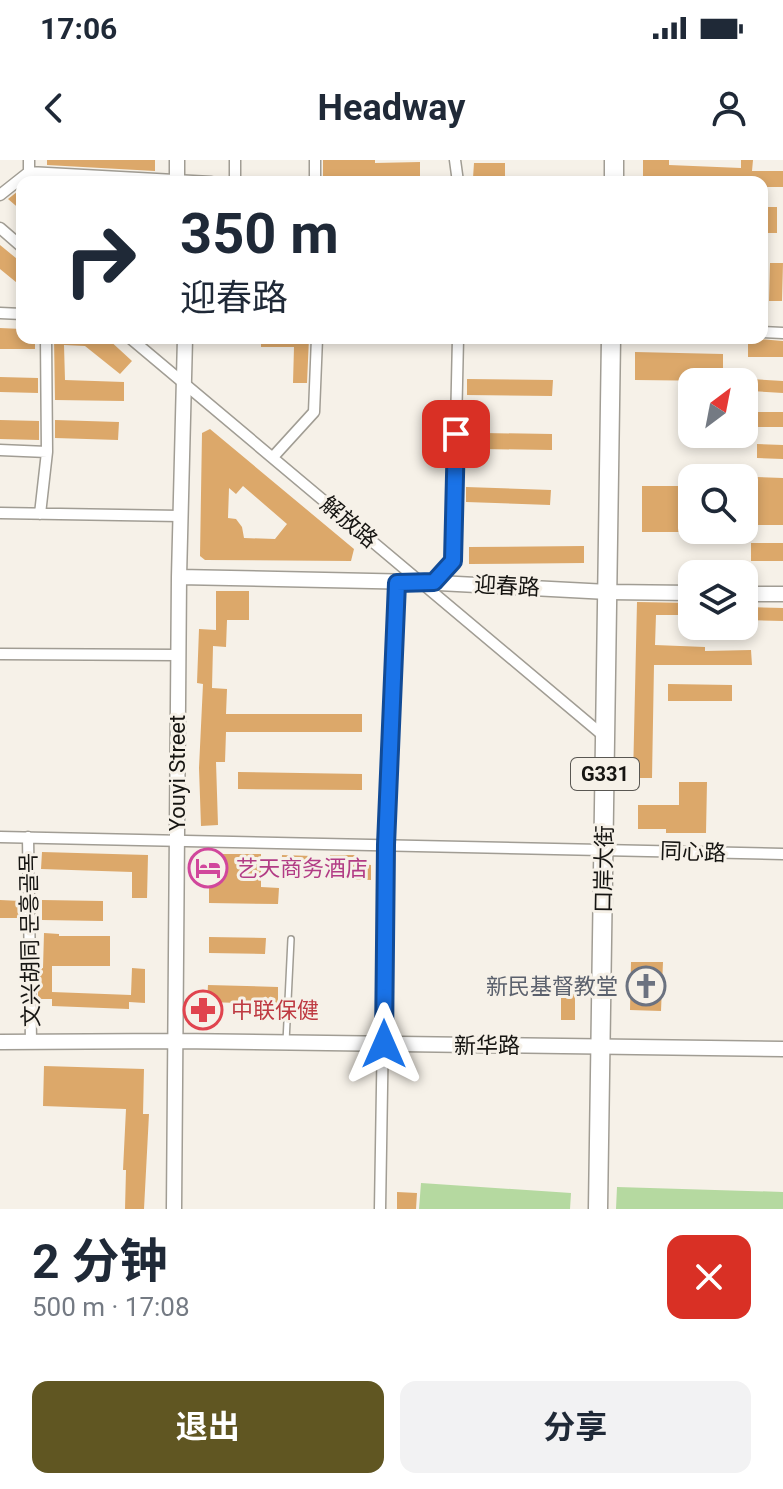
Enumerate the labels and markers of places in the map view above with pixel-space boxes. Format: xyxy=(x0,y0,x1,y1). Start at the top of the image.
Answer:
pin xyxy=(422,400,490,468)
hotel icon: 艺天商务酒店 xyxy=(187,847,229,889)
place label: 艺天商务酒店 xyxy=(236,856,368,881)
church icon: 新民基督教堂 xyxy=(625,965,667,1007)
place label: 新民基督教堂 xyxy=(486,974,618,999)
pharmacy icon: 中联保健 xyxy=(182,989,224,1031)
place label: 中联保健 xyxy=(231,998,319,1023)

